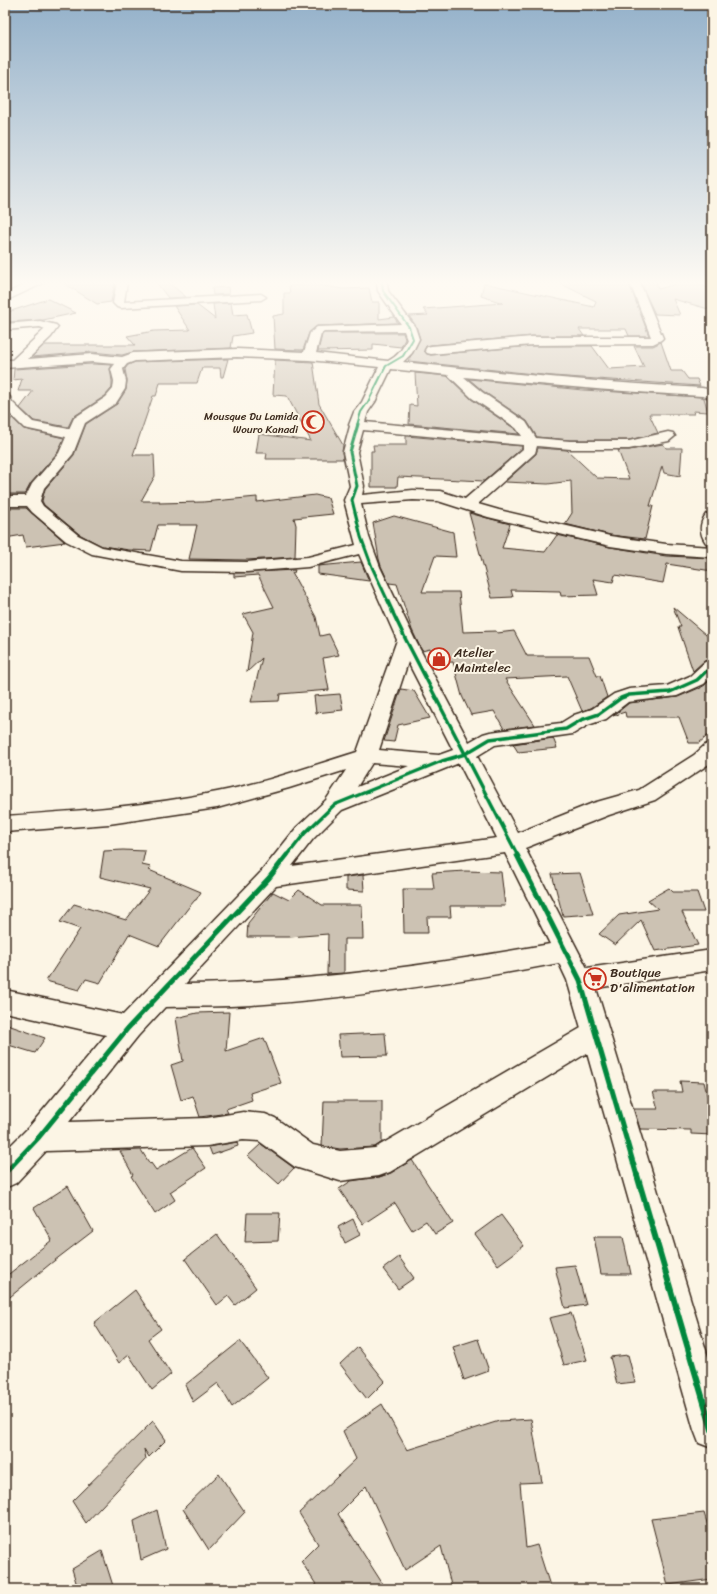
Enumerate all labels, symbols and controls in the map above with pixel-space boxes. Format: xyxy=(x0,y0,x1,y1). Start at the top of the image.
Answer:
place label: Mousque Du Lamida Wouro Kanadi xyxy=(204,407,299,439)
mosque icon: Mousque Du Lamida Wouro Kanadi xyxy=(300,409,326,435)
place label: Atelier Maintelec xyxy=(453,641,511,679)
shop icon: Atelier Maintelec xyxy=(426,646,452,672)
place label: Boutique D'alimentation xyxy=(610,961,695,999)
supermarket icon: Boutique D'alimentation xyxy=(582,966,608,992)

